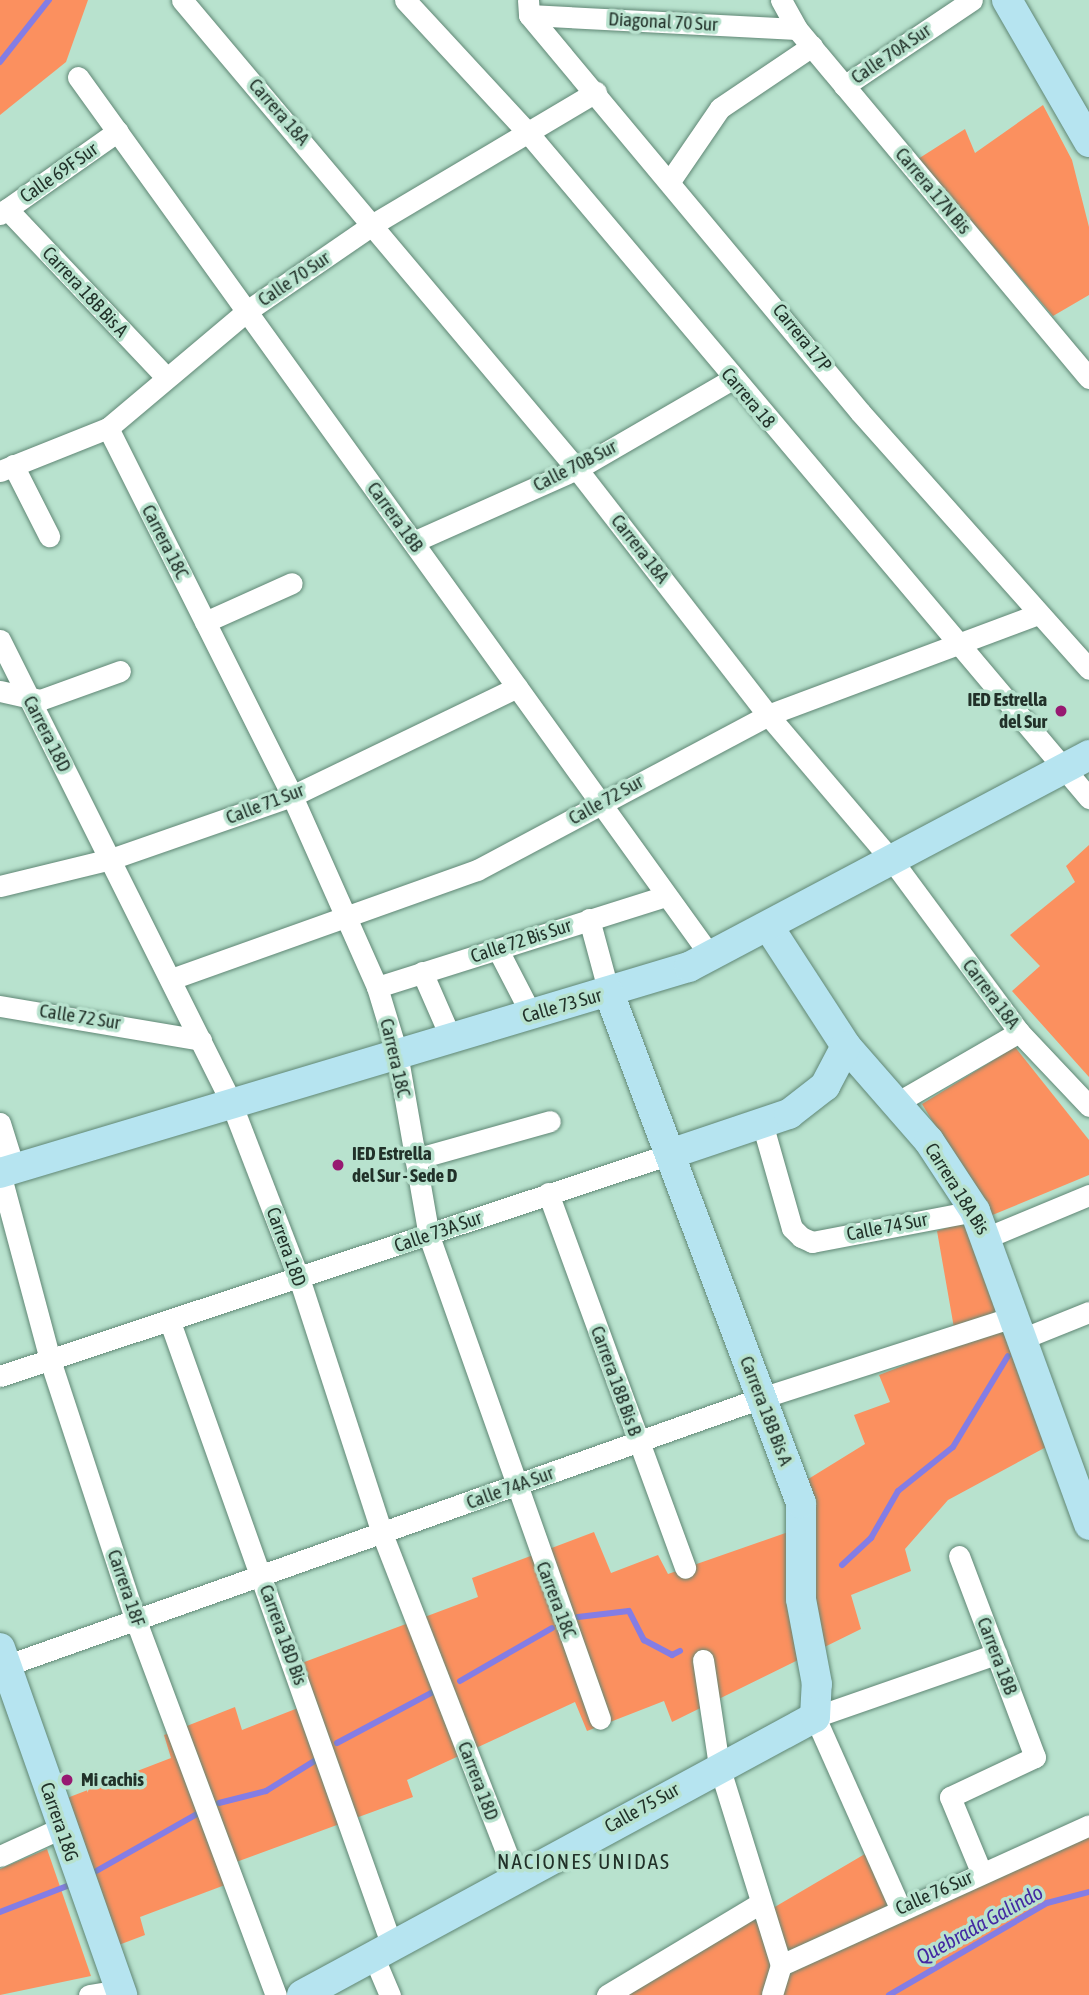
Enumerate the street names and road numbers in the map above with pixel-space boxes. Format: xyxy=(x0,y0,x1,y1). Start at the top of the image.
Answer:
street label: Diagonal 70 Sur xyxy=(608,8,718,36)
street label: Calle 70A Sur xyxy=(847,19,935,89)
street label: Carrera 18A xyxy=(244,74,314,150)
street label: Calle 69F Sur xyxy=(16,138,102,208)
street label: Carrera 17N Bis xyxy=(890,143,976,239)
street label: Carrera 18B Bis A xyxy=(37,242,133,342)
street label: Calle 70 Sur xyxy=(254,247,334,311)
street label: Carrera 17P xyxy=(768,299,836,377)
street label: Carrera 18 xyxy=(716,363,780,433)
street label: Calle 70B Sur xyxy=(529,435,621,497)
street label: Carrera 18B xyxy=(362,478,428,556)
street label: Carrera 18C xyxy=(137,501,193,583)
street label: Carrera 18A xyxy=(606,510,674,588)
street label: Carrera 18D xyxy=(18,692,76,776)
street label: Calle 72 Sur xyxy=(565,770,647,830)
street label: Calle 71 Sur xyxy=(223,779,307,829)
street label: Calle 72 Bis Sur xyxy=(468,914,574,968)
street label: Carrera 18A xyxy=(958,955,1024,1033)
street label: Calle 73 Sur xyxy=(520,984,604,1028)
street label: Calle 72 Sur xyxy=(38,999,122,1035)
street label: Carrera 18C xyxy=(375,1016,415,1100)
street label: Carrera 18A Bis xyxy=(920,1139,994,1239)
street label: Carrera 18D xyxy=(261,1204,311,1290)
street label: Calle 73A Sur xyxy=(391,1206,485,1258)
street label: Calle 74 Sur xyxy=(845,1208,929,1246)
street label: Carrera 18B Bis B xyxy=(586,1323,646,1439)
street label: Carrera 18B Bis A xyxy=(735,1353,797,1469)
street label: Calle 74A Sur xyxy=(463,1462,557,1514)
street label: Carrera 18F xyxy=(102,1547,150,1629)
street label: Carrera 18C xyxy=(531,1558,581,1642)
street label: Carrera 18D Bis xyxy=(254,1582,312,1688)
street label: Carrera 18B xyxy=(972,1614,1022,1698)
street label: Carrera 18D xyxy=(453,1738,503,1824)
street label: Calle 75 Sur xyxy=(601,1778,683,1838)
street label: Carrera 18G xyxy=(35,1780,83,1864)
street label: Calle 76 Sur xyxy=(892,1866,976,1920)

